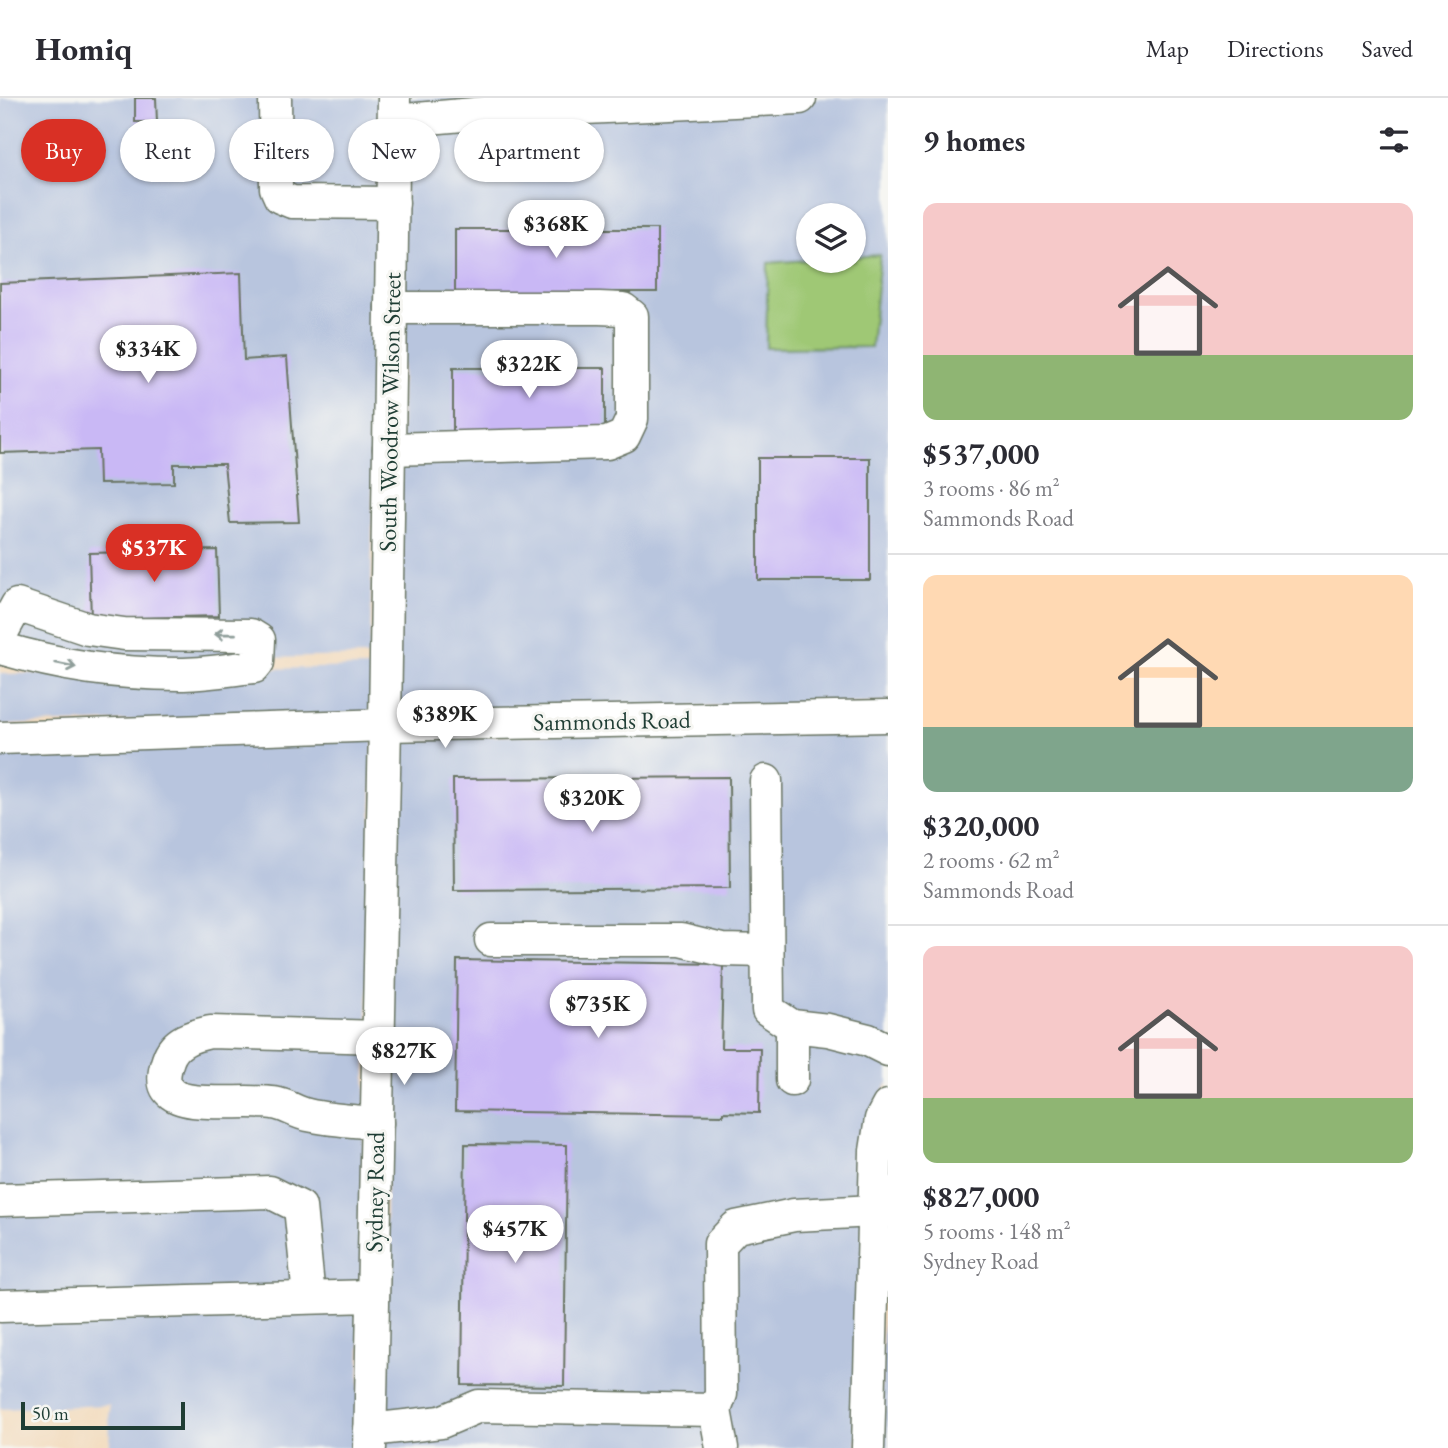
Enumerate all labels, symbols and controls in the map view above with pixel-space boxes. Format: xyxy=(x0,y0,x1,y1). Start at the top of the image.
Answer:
text: Homiq xyxy=(35,27,132,70)
text: Map xyxy=(1146,33,1189,64)
text: Directions xyxy=(1227,33,1324,64)
text: Saved xyxy=(1362,33,1413,64)
chip: Buy xyxy=(21,119,106,182)
chip: Rent xyxy=(120,119,215,182)
chip: Filters xyxy=(229,119,334,182)
chip: New xyxy=(348,119,440,182)
chip: Apartment xyxy=(454,119,604,182)
text: 9 homes xyxy=(923,121,1025,160)
icon: filters xyxy=(1375,121,1413,159)
pin: $368K xyxy=(507,200,605,260)
map controls xyxy=(796,203,866,273)
button: layers xyxy=(796,203,866,273)
text: $368K xyxy=(524,208,588,238)
icon: home xyxy=(1105,248,1231,374)
street label: South Woodrow Wilson Street xyxy=(372,271,407,552)
pin: $334K xyxy=(99,326,197,385)
text: $334K xyxy=(116,333,180,363)
pin: $322K xyxy=(480,341,578,400)
text: $322K xyxy=(497,348,561,378)
text: $537,000 xyxy=(923,434,1039,473)
text: 3 rooms · 86 m² xyxy=(923,473,1060,503)
text: Sammonds Road xyxy=(923,503,1074,533)
pin: $537K xyxy=(105,524,203,584)
text: $537K xyxy=(122,532,186,562)
icon: home xyxy=(1105,620,1231,746)
one-way arrow xyxy=(214,628,237,641)
one-way arrow xyxy=(54,658,77,672)
pin: $389K xyxy=(396,690,494,750)
text: $389K xyxy=(413,698,477,728)
street label: Sammonds Road xyxy=(533,704,692,737)
pin: $320K xyxy=(543,774,641,834)
text: $320K xyxy=(560,782,624,812)
text: $320,000 xyxy=(923,806,1039,845)
text: 2 rooms · 62 m² xyxy=(923,845,1060,875)
text: Sammonds Road xyxy=(923,875,1074,905)
pin: $735K xyxy=(549,981,647,1040)
text: $735K xyxy=(566,988,630,1018)
icon: home xyxy=(1105,991,1231,1117)
pin: $827K xyxy=(355,1028,453,1087)
text: $827K xyxy=(372,1035,436,1065)
street label: Sydney Road xyxy=(358,1130,391,1253)
text: $827,000 xyxy=(923,1177,1039,1216)
pin: $457K xyxy=(466,1206,564,1265)
text: $457K xyxy=(483,1213,547,1243)
text: 5 rooms · 148 m² xyxy=(923,1216,1071,1246)
text: Sydney Road xyxy=(923,1246,1039,1276)
scale bar xyxy=(21,1399,186,1431)
text: 50 m xyxy=(32,1401,69,1426)

